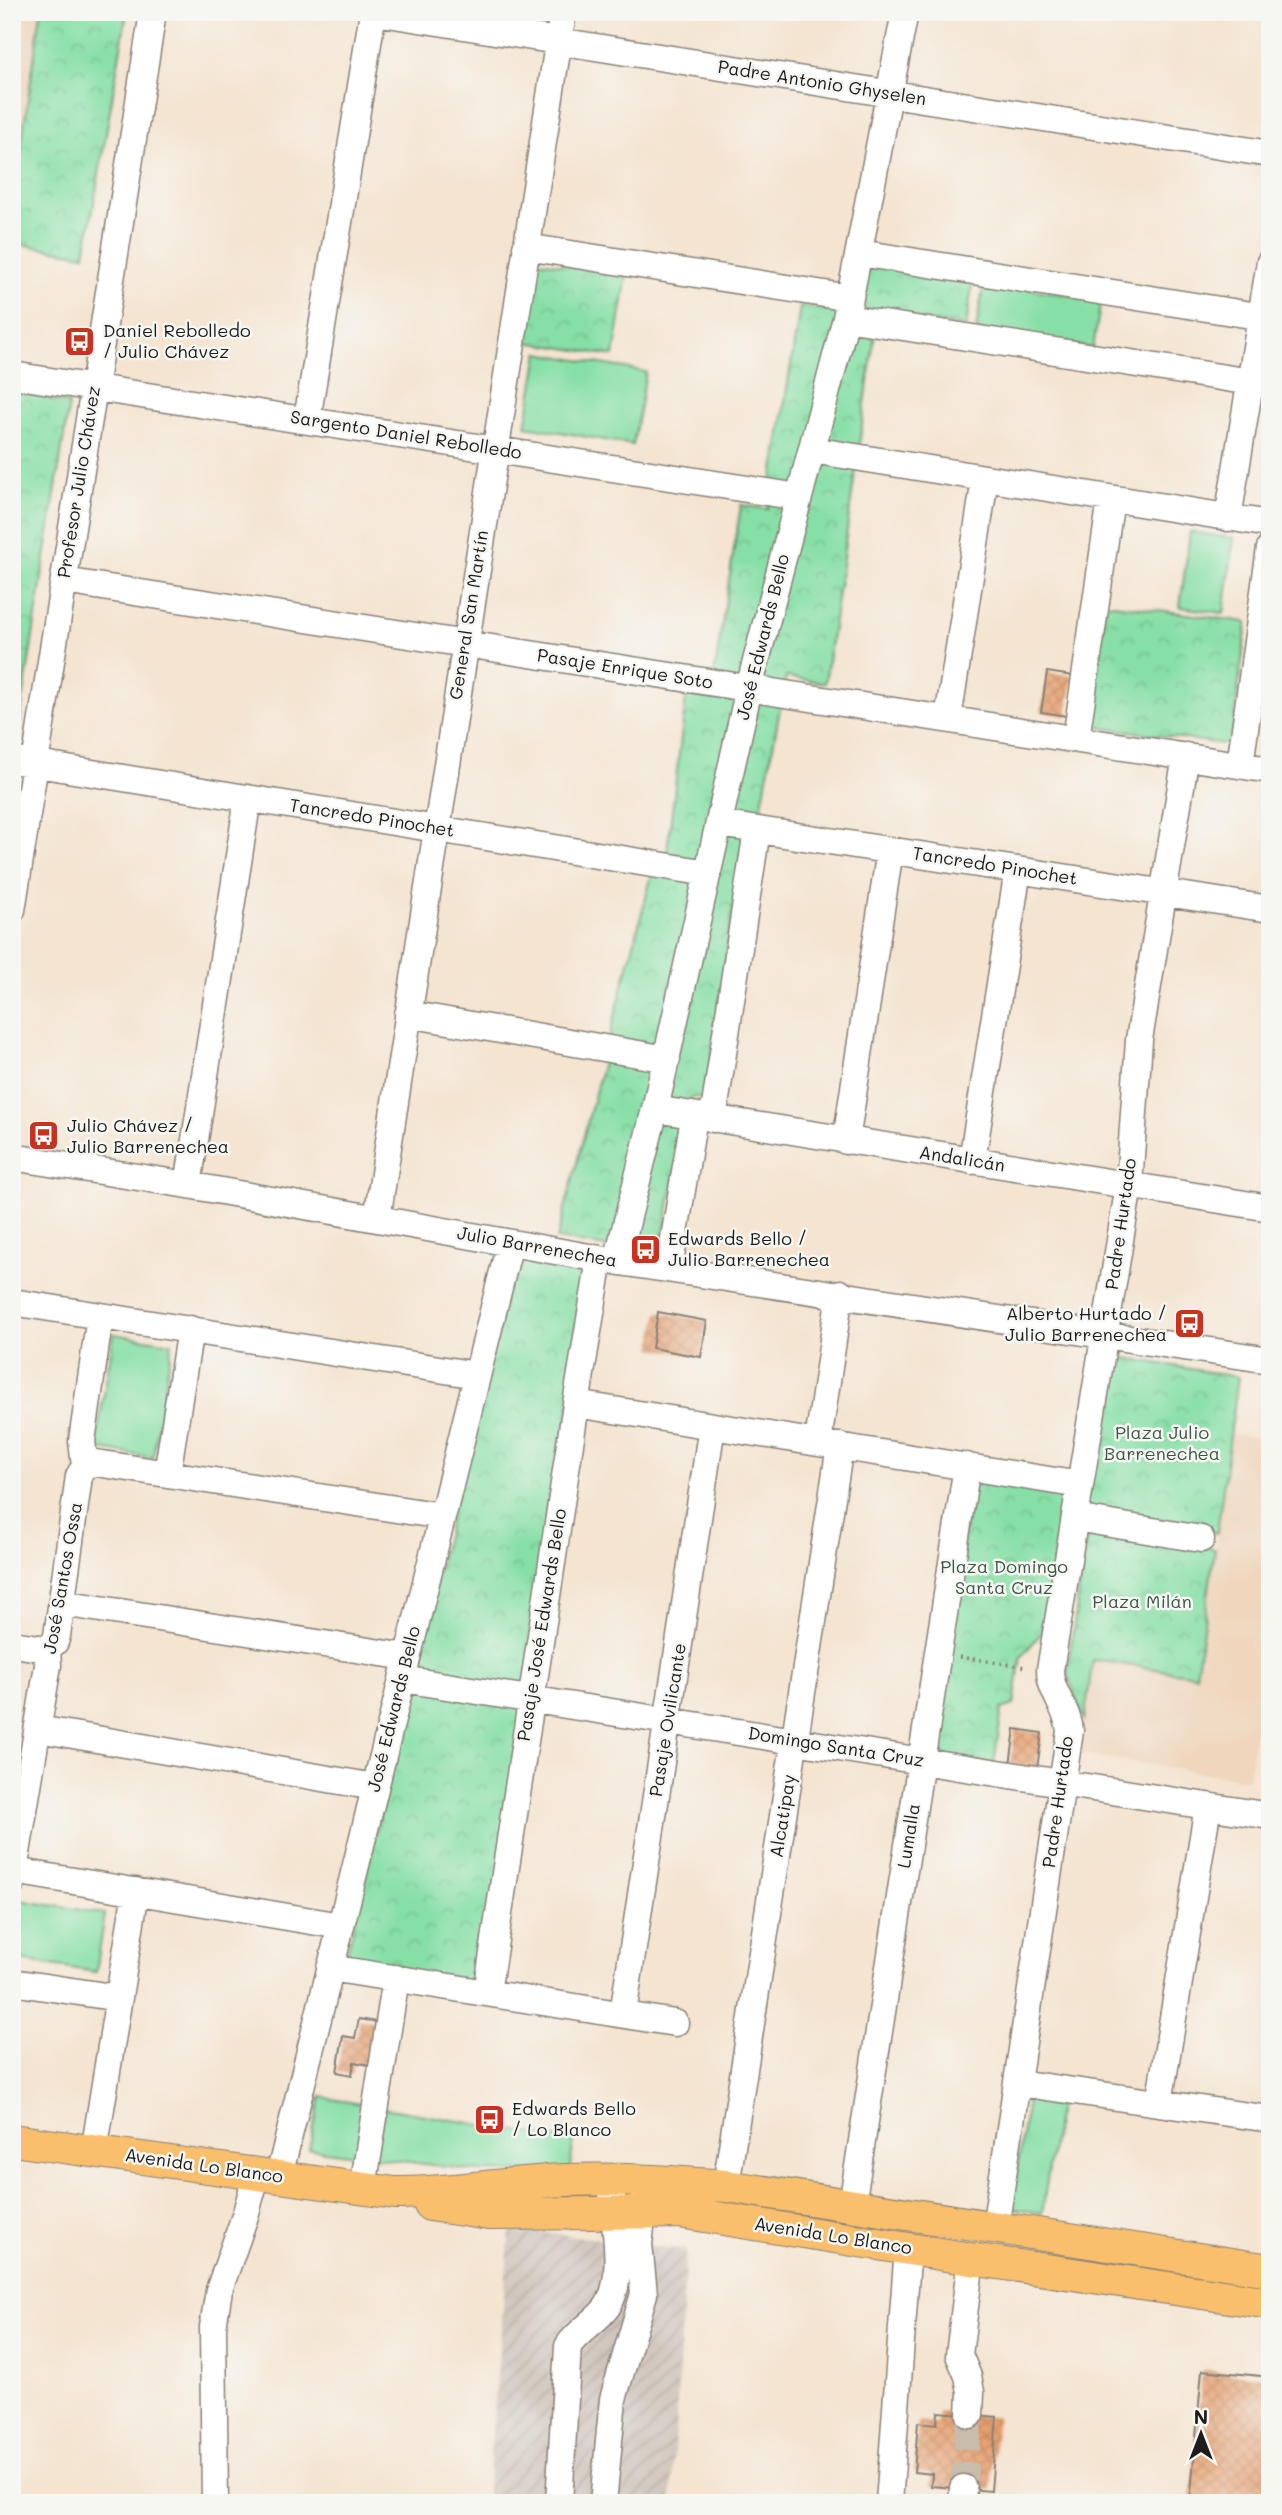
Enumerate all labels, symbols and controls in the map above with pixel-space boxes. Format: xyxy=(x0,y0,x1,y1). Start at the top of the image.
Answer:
street label: Padre Antonio Ghyselen xyxy=(716,54,928,110)
place label: Daniel Rebolledo / Julio Chávez xyxy=(103,318,251,363)
bus stop icon: Daniel Rebolledo / Julio Chávez xyxy=(63,324,97,358)
street label: Profesor Julio Chávez xyxy=(51,384,105,580)
street label: Sargento Daniel Rebolledo xyxy=(289,404,524,464)
street label: General San Martín xyxy=(443,528,493,701)
street label: José Edwards Bello xyxy=(730,551,794,722)
street label: Pasaje Enrique Soto xyxy=(536,642,715,694)
street label: Tancredo Pinochet xyxy=(288,792,456,842)
street label: Tancredo Pinochet xyxy=(911,840,1079,890)
place label: Julio Chávez / Julio Barrenechea xyxy=(67,1113,229,1158)
bus stop icon: Julio Chávez / Julio Barrenechea xyxy=(27,1119,61,1153)
street label: Andalicán xyxy=(917,1139,1007,1177)
street label: Padre Hurtado xyxy=(1099,1156,1141,1291)
street label: Julio Barrenechea xyxy=(455,1220,619,1272)
place label: Edwards Bello / Julio Barrenechea xyxy=(668,1226,830,1271)
bus stop icon: Edwards Bello / Julio Barrenechea xyxy=(628,1232,662,1266)
place label: Alberto Hurtado / Julio Barrenechea xyxy=(1005,1301,1167,1346)
bus stop icon: Alberto Hurtado / Julio Barrenechea xyxy=(1173,1307,1207,1341)
park label: Plaza Julio Barrenechea xyxy=(1104,1420,1220,1465)
street label: José Santos Ossa xyxy=(37,1500,87,1656)
street label: Pasaje José Edwards Bello xyxy=(511,1506,571,1743)
park label: Plaza Domingo Santa Cruz xyxy=(940,1554,1068,1599)
park label: Plaza Milán xyxy=(1092,1589,1192,1613)
street label: José Edwards Bello xyxy=(361,1623,425,1794)
street label: Pasaje Ovilicante xyxy=(643,1641,691,1798)
street label: Domingo Santa Cruz xyxy=(747,1720,926,1772)
street label: Padre Hurtado xyxy=(1036,1734,1078,1869)
street label: Alcatipay xyxy=(764,1773,800,1859)
street label: Lumalla xyxy=(891,1802,925,1870)
place label: Edwards Bello / Lo Blanco xyxy=(512,2096,636,2141)
bus stop icon: Edwards Bello / Lo Blanco xyxy=(472,2102,506,2136)
street label: Avenida Lo Blanco xyxy=(124,2142,285,2188)
street label: Avenida Lo Blanco xyxy=(753,2211,914,2259)
north arrow xyxy=(1166,2400,1236,2470)
text: N xyxy=(1194,2404,1208,2429)

